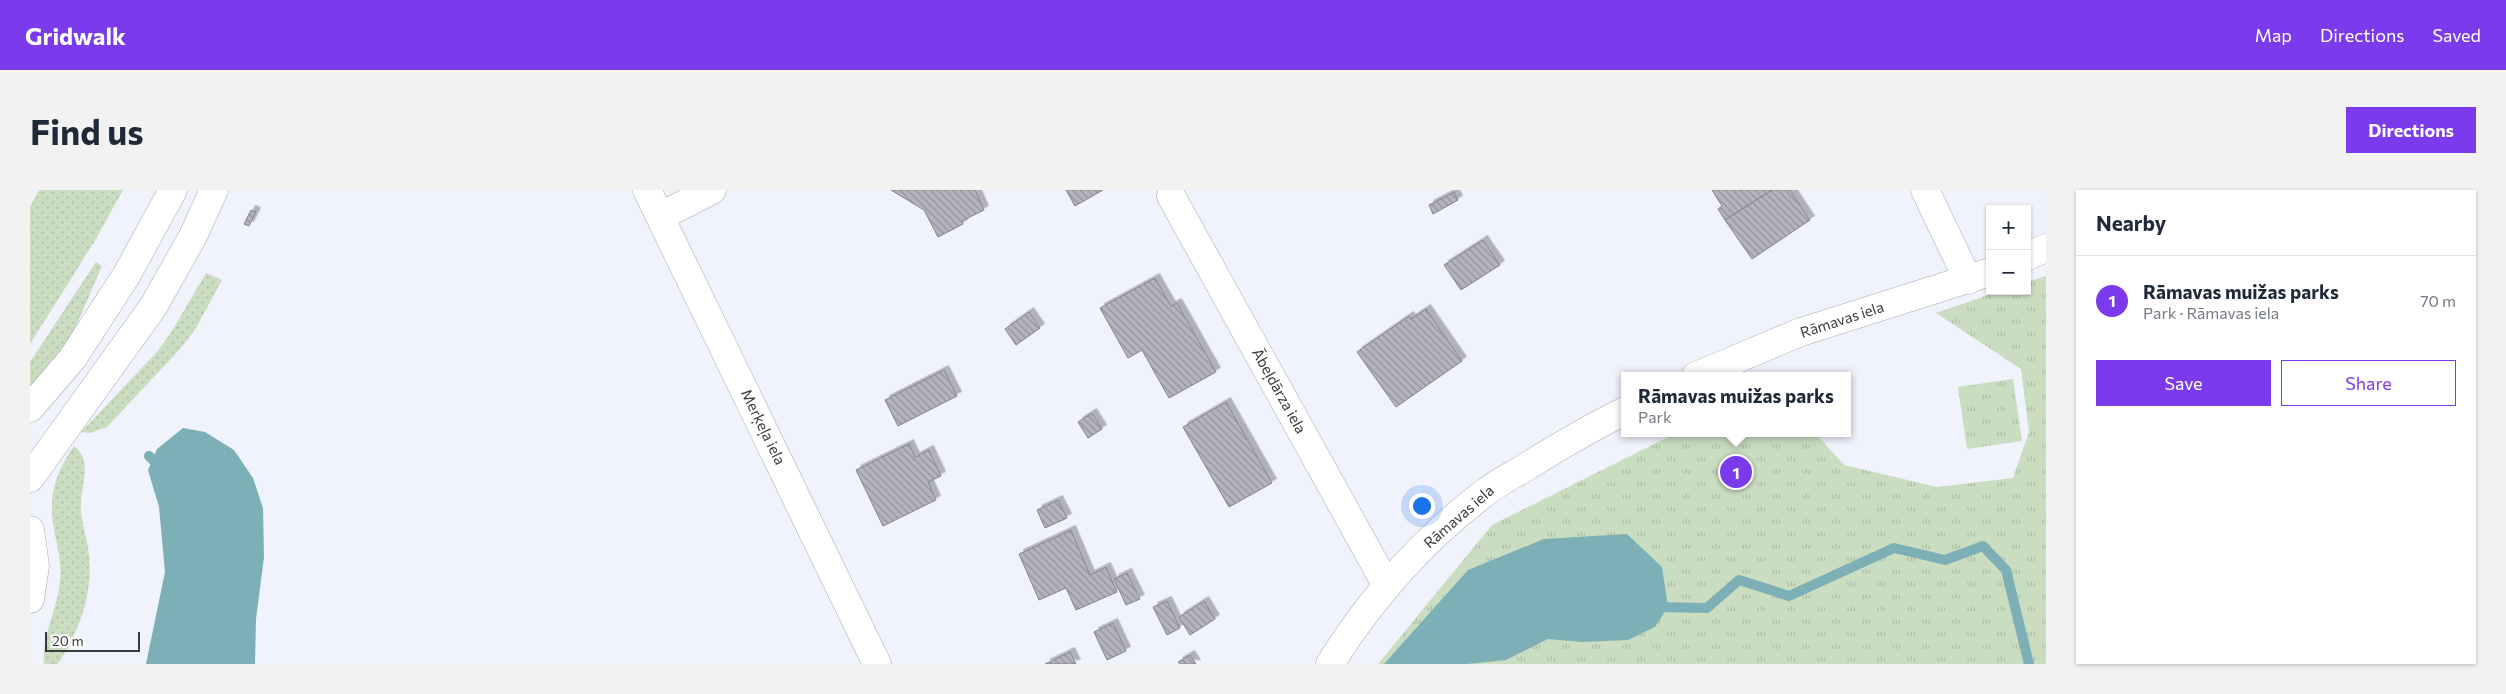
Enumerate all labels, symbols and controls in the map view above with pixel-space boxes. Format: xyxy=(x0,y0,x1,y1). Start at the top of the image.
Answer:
text: Gridwalk xyxy=(25,21,126,50)
text: Map xyxy=(2255,24,2292,46)
text: Directions xyxy=(2320,24,2404,46)
text: Saved xyxy=(2432,24,2481,46)
button: Directions xyxy=(2346,107,2476,153)
text: Find us xyxy=(30,109,144,152)
map controls xyxy=(1986,205,2031,295)
button: + xyxy=(1986,205,2031,250)
text: Nearby xyxy=(2096,210,2166,235)
button: − xyxy=(1986,250,2031,295)
text: Rāmavas muižas parks xyxy=(2143,280,2339,303)
text: 1 xyxy=(2108,291,2116,310)
text: 70 m xyxy=(2420,291,2456,310)
street label: Rāmavas iela xyxy=(1798,297,1886,341)
text: Park · Rāmavas iela xyxy=(2143,303,2279,322)
street label: Ābeļdārza iela xyxy=(1247,345,1311,437)
button: Save xyxy=(2096,360,2271,406)
button: Share xyxy=(2281,360,2456,406)
popup xyxy=(1621,372,1851,437)
text: Rāmavas muižas parks xyxy=(1638,384,1834,407)
street label: Merķeļa iela xyxy=(736,386,790,468)
text: Park xyxy=(1638,407,1672,426)
pin: 1 xyxy=(1720,453,1752,491)
street label: Rāmavas iela xyxy=(1420,481,1497,552)
your location xyxy=(1409,493,1435,519)
scale bar xyxy=(45,629,140,652)
text: 20 m xyxy=(52,632,84,649)

